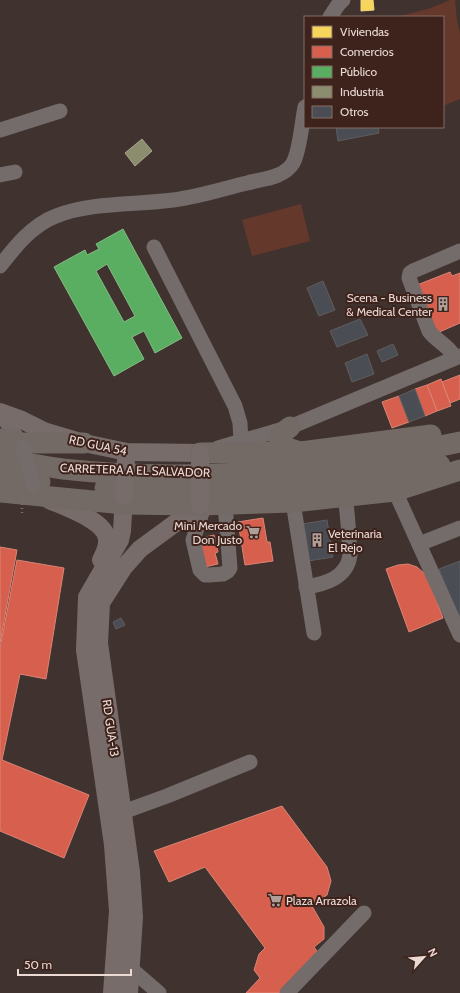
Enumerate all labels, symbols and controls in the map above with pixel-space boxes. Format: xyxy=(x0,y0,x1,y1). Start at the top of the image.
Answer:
legend xyxy=(304,16,444,128)
text: Viviendas xyxy=(340,24,389,39)
text: Comercios xyxy=(340,44,394,59)
text: Público xyxy=(340,64,377,79)
text: Industria xyxy=(340,84,384,99)
text: Otros xyxy=(340,104,369,119)
place label: Scena - Business & Medical Center xyxy=(346,290,432,319)
building icon: Scena - Business & Medical Center xyxy=(435,296,451,312)
street label: RD GUA 54 xyxy=(68,432,128,458)
street label: CARRETERA A EL SALVADOR xyxy=(60,460,211,480)
place label: Mini Mercado Don Justo xyxy=(174,518,242,547)
supermarket icon: Mini Mercado Don Justo xyxy=(245,524,261,540)
place label: Veterinaria El Rejo xyxy=(328,526,382,555)
building icon: Veterinaria El Rejo xyxy=(309,532,325,548)
street label: RD GUA-13 xyxy=(100,698,122,758)
supermarket icon: Plaza Arrazola xyxy=(267,892,283,908)
place label: Plaza Arrazola xyxy=(286,893,357,908)
north arrow xyxy=(404,937,444,977)
text: N xyxy=(425,946,441,959)
scale bar xyxy=(18,951,131,977)
text: 50 m xyxy=(24,957,52,972)

